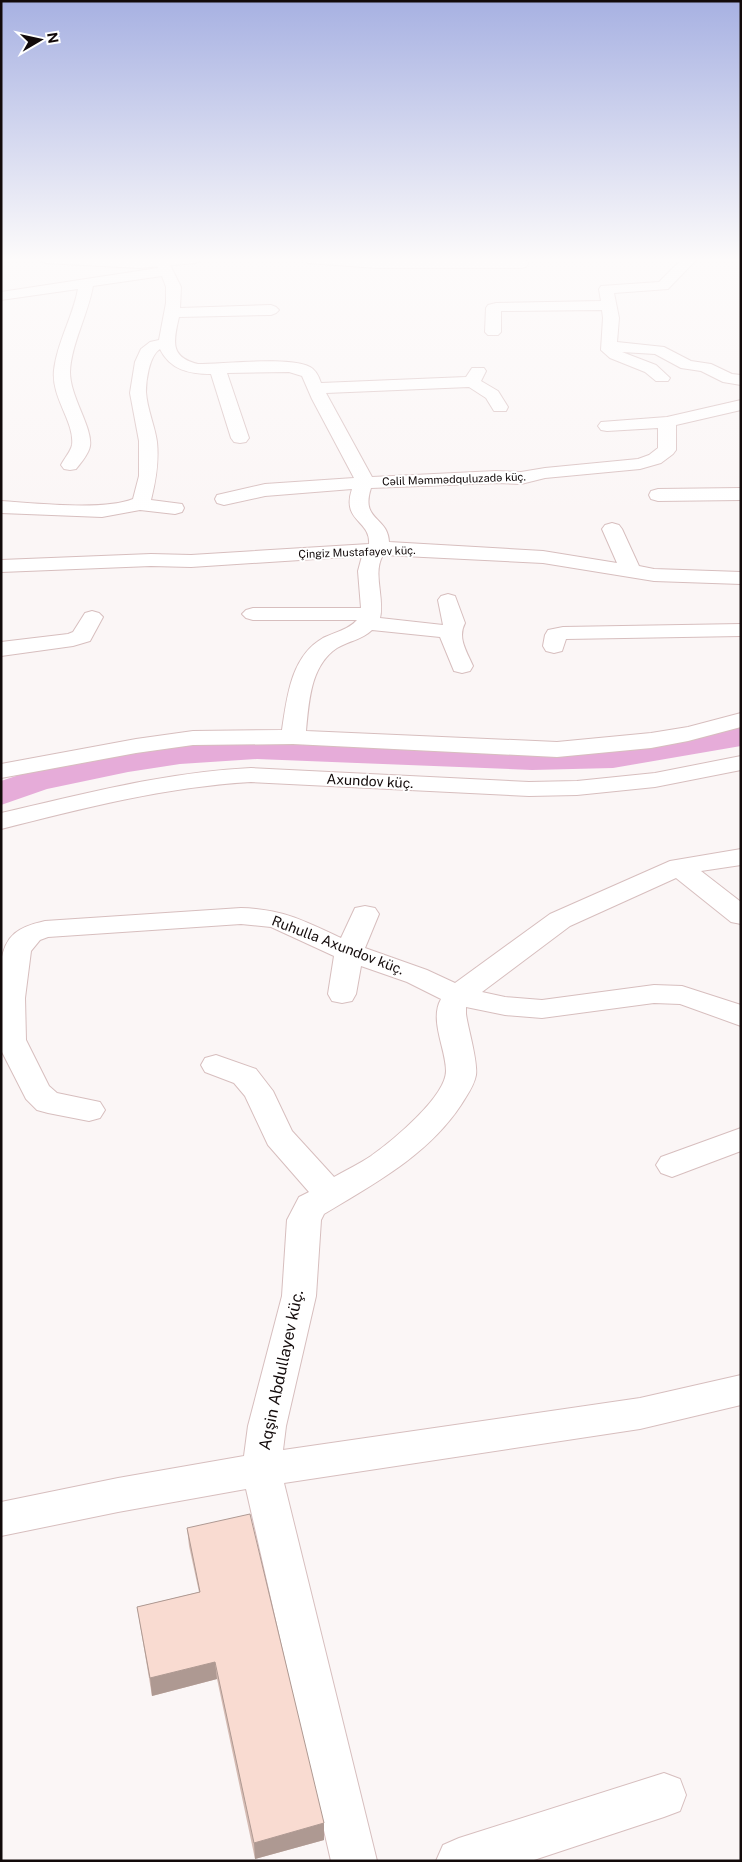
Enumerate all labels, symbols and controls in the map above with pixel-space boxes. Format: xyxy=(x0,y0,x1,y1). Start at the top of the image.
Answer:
north arrow xyxy=(15,15,65,65)
text: N xyxy=(44,31,62,45)
street label: Cəlil Məmmədquluzadə küç. xyxy=(382,470,526,489)
street label: Çingiz Mustafayev küç. xyxy=(298,544,416,561)
street label: Axundov küç. xyxy=(326,771,414,791)
street label: Ruhulla Axundov küç. xyxy=(270,912,406,978)
street label: Aqşin Abdullayev küç. xyxy=(255,1288,307,1452)

